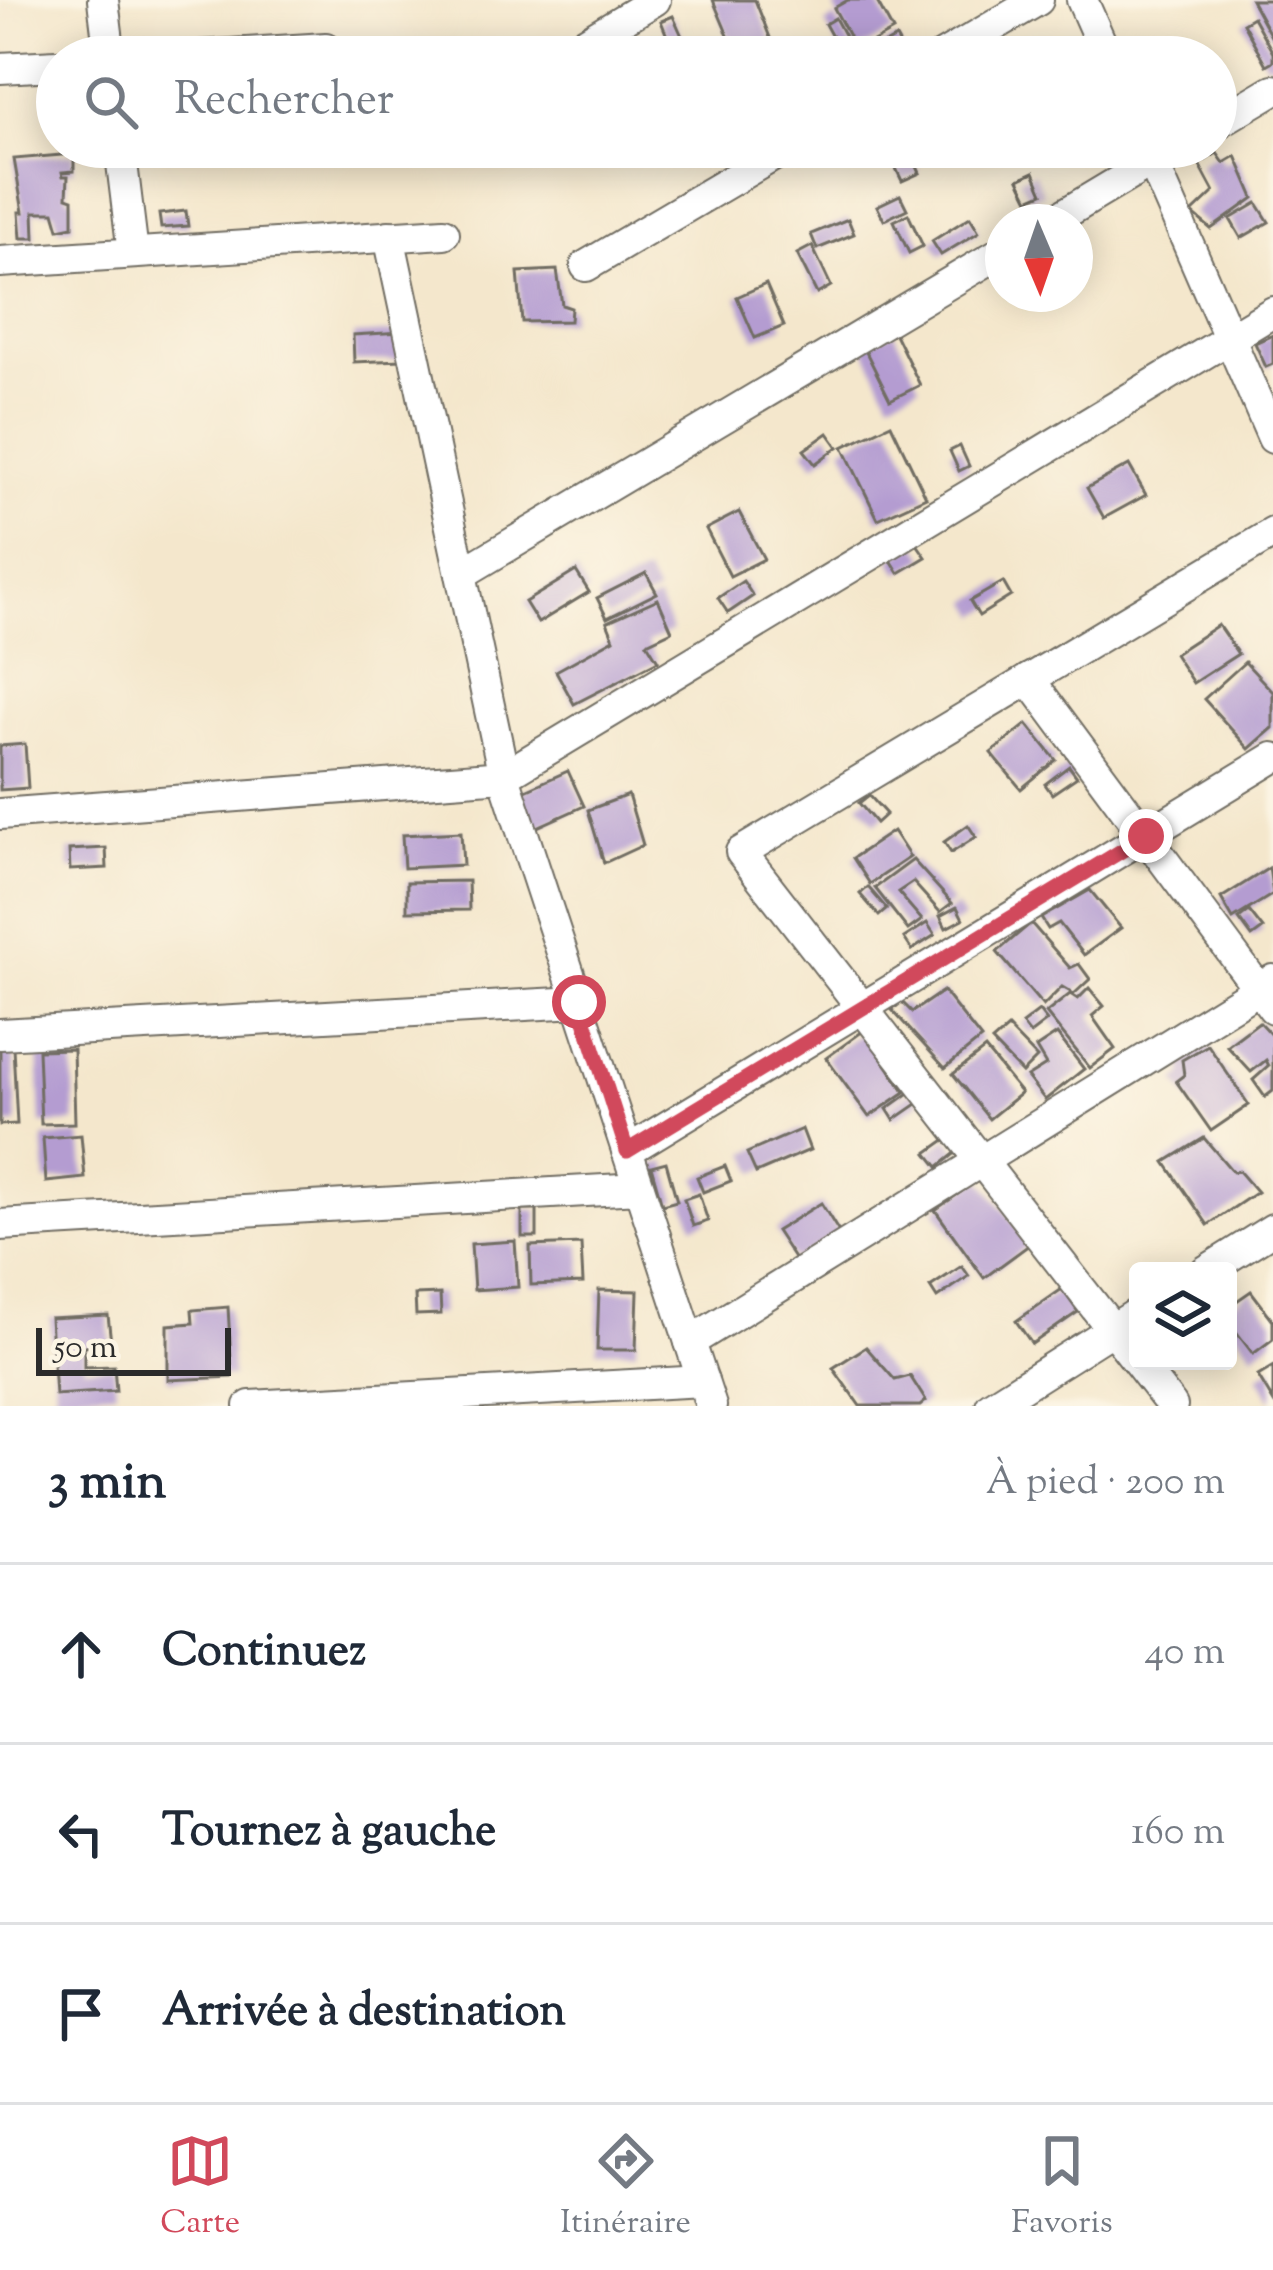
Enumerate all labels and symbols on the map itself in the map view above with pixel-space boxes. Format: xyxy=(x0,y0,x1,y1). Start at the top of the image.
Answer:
north arrow xyxy=(985,204,1093,312)
route end xyxy=(1119,809,1173,863)
route start xyxy=(552,975,606,1029)
scale bar xyxy=(36,1322,231,1375)

